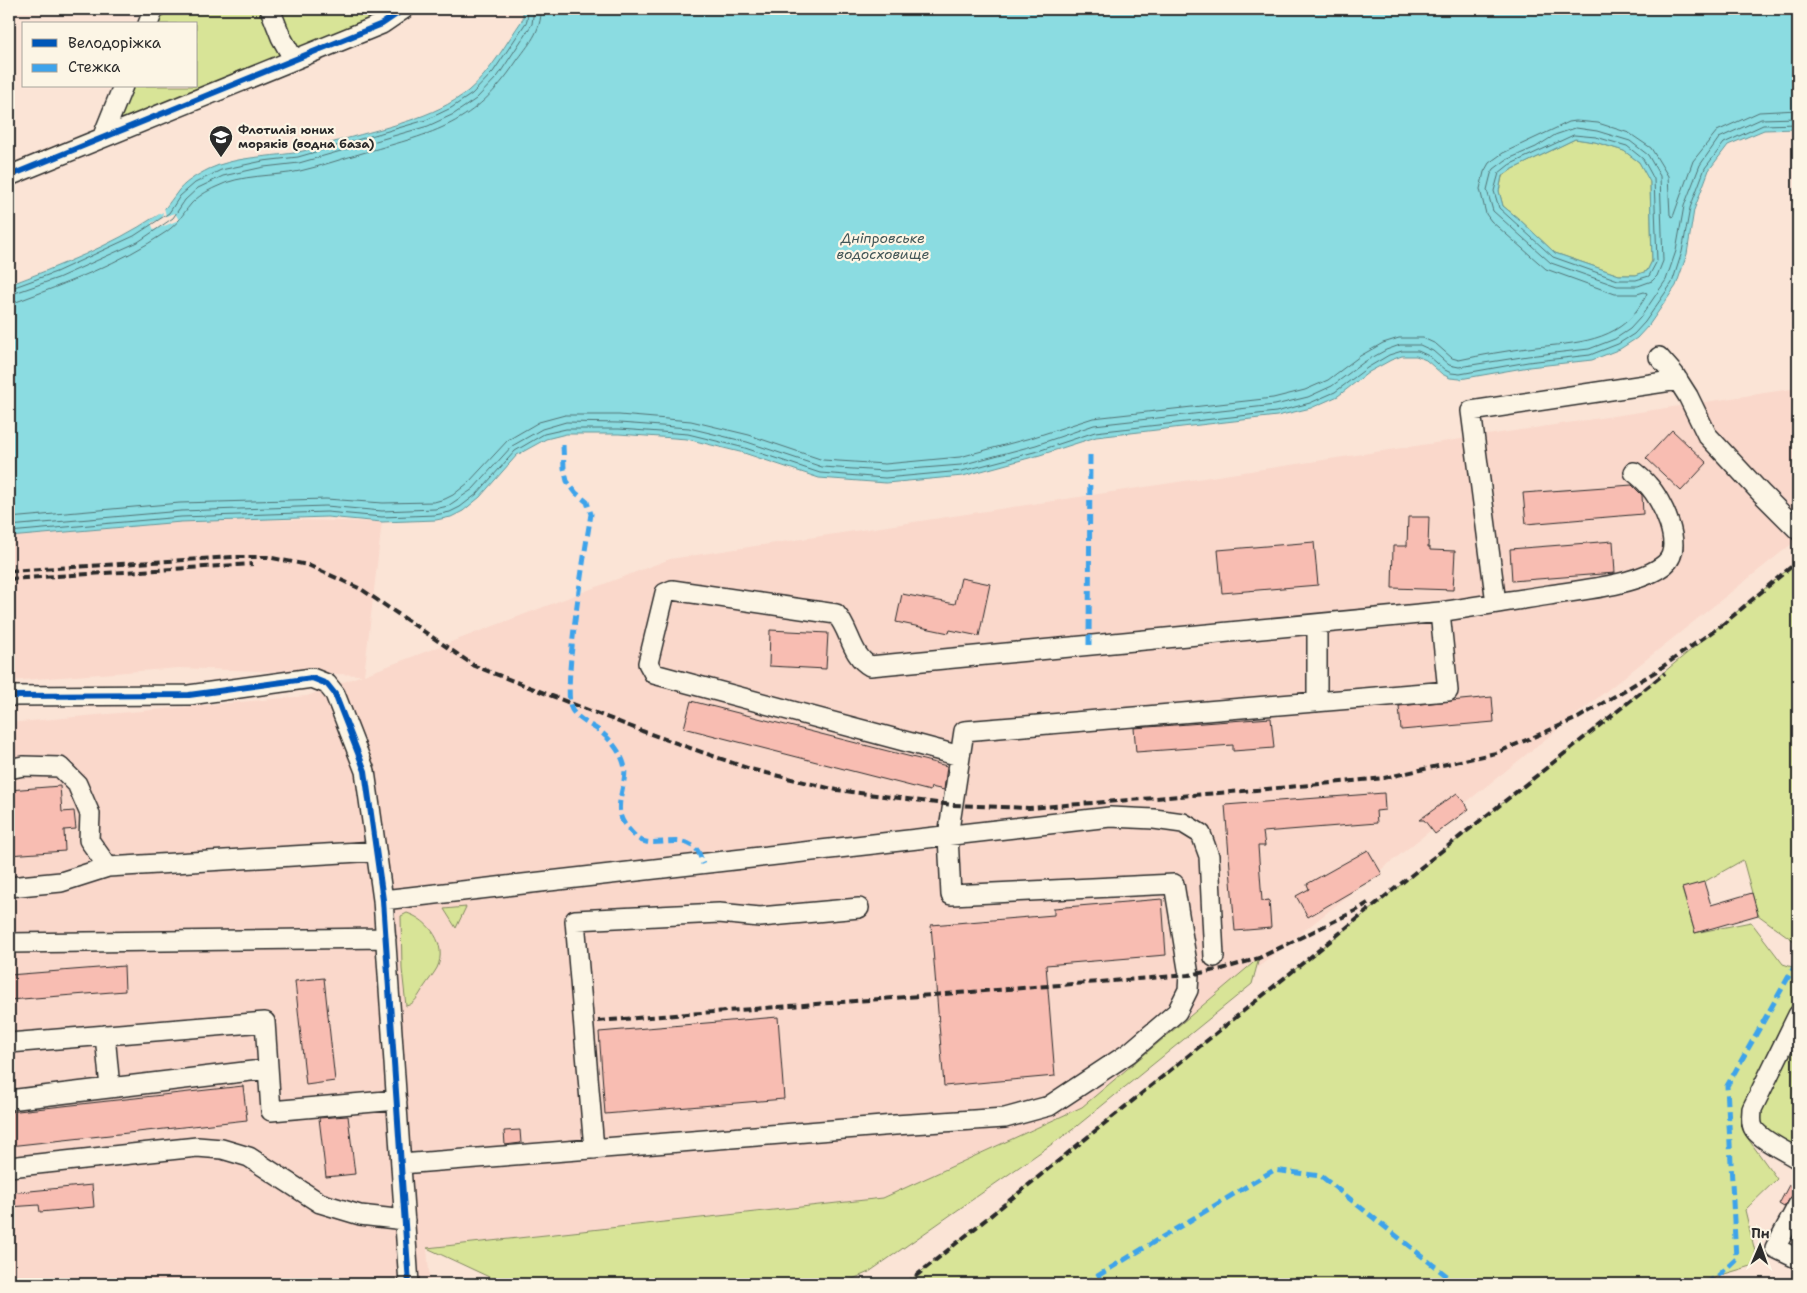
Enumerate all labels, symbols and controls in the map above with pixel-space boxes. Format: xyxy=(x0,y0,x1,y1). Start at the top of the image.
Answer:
legend xyxy=(22,22,198,88)
text: Велодоріжка xyxy=(68,33,162,53)
text: Стежка xyxy=(68,57,121,77)
place label: Флотилія юних моряків (водна база) xyxy=(238,122,375,152)
school or university icon: Флотилія юних моряків (водна база) xyxy=(208,124,234,158)
water label: Дніпровське водосховище xyxy=(837,229,930,263)
north arrow xyxy=(1734,1220,1784,1270)
text: Пн xyxy=(1751,1224,1770,1242)

